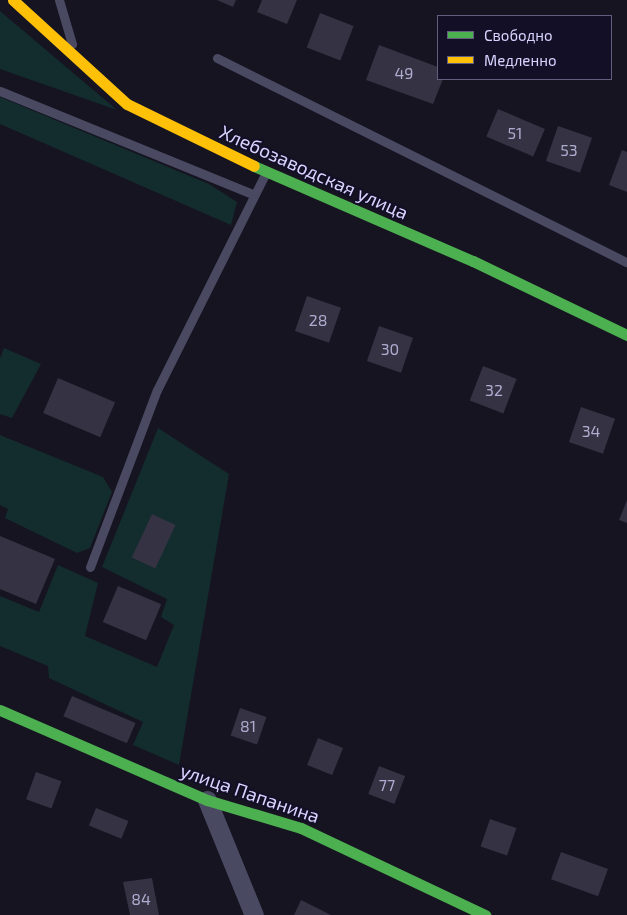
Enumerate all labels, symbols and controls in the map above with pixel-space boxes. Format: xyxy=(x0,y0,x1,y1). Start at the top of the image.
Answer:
legend xyxy=(437,15,612,80)
text: Свободно xyxy=(484,26,553,44)
text: Медленно xyxy=(484,51,557,69)
house number: 49 xyxy=(395,63,413,83)
street label: Хлебозаводская улица xyxy=(216,120,412,224)
house number: 51 xyxy=(508,123,522,143)
house number: 53 xyxy=(560,140,578,160)
house number: 28 xyxy=(309,310,327,330)
house number: 30 xyxy=(381,339,399,359)
house number: 32 xyxy=(485,380,503,400)
house number: 34 xyxy=(582,421,600,441)
house number: 81 xyxy=(240,716,256,736)
street label: улица Папанина xyxy=(177,759,323,827)
house number: 77 xyxy=(379,775,395,795)
house number: 84 xyxy=(131,889,151,909)

